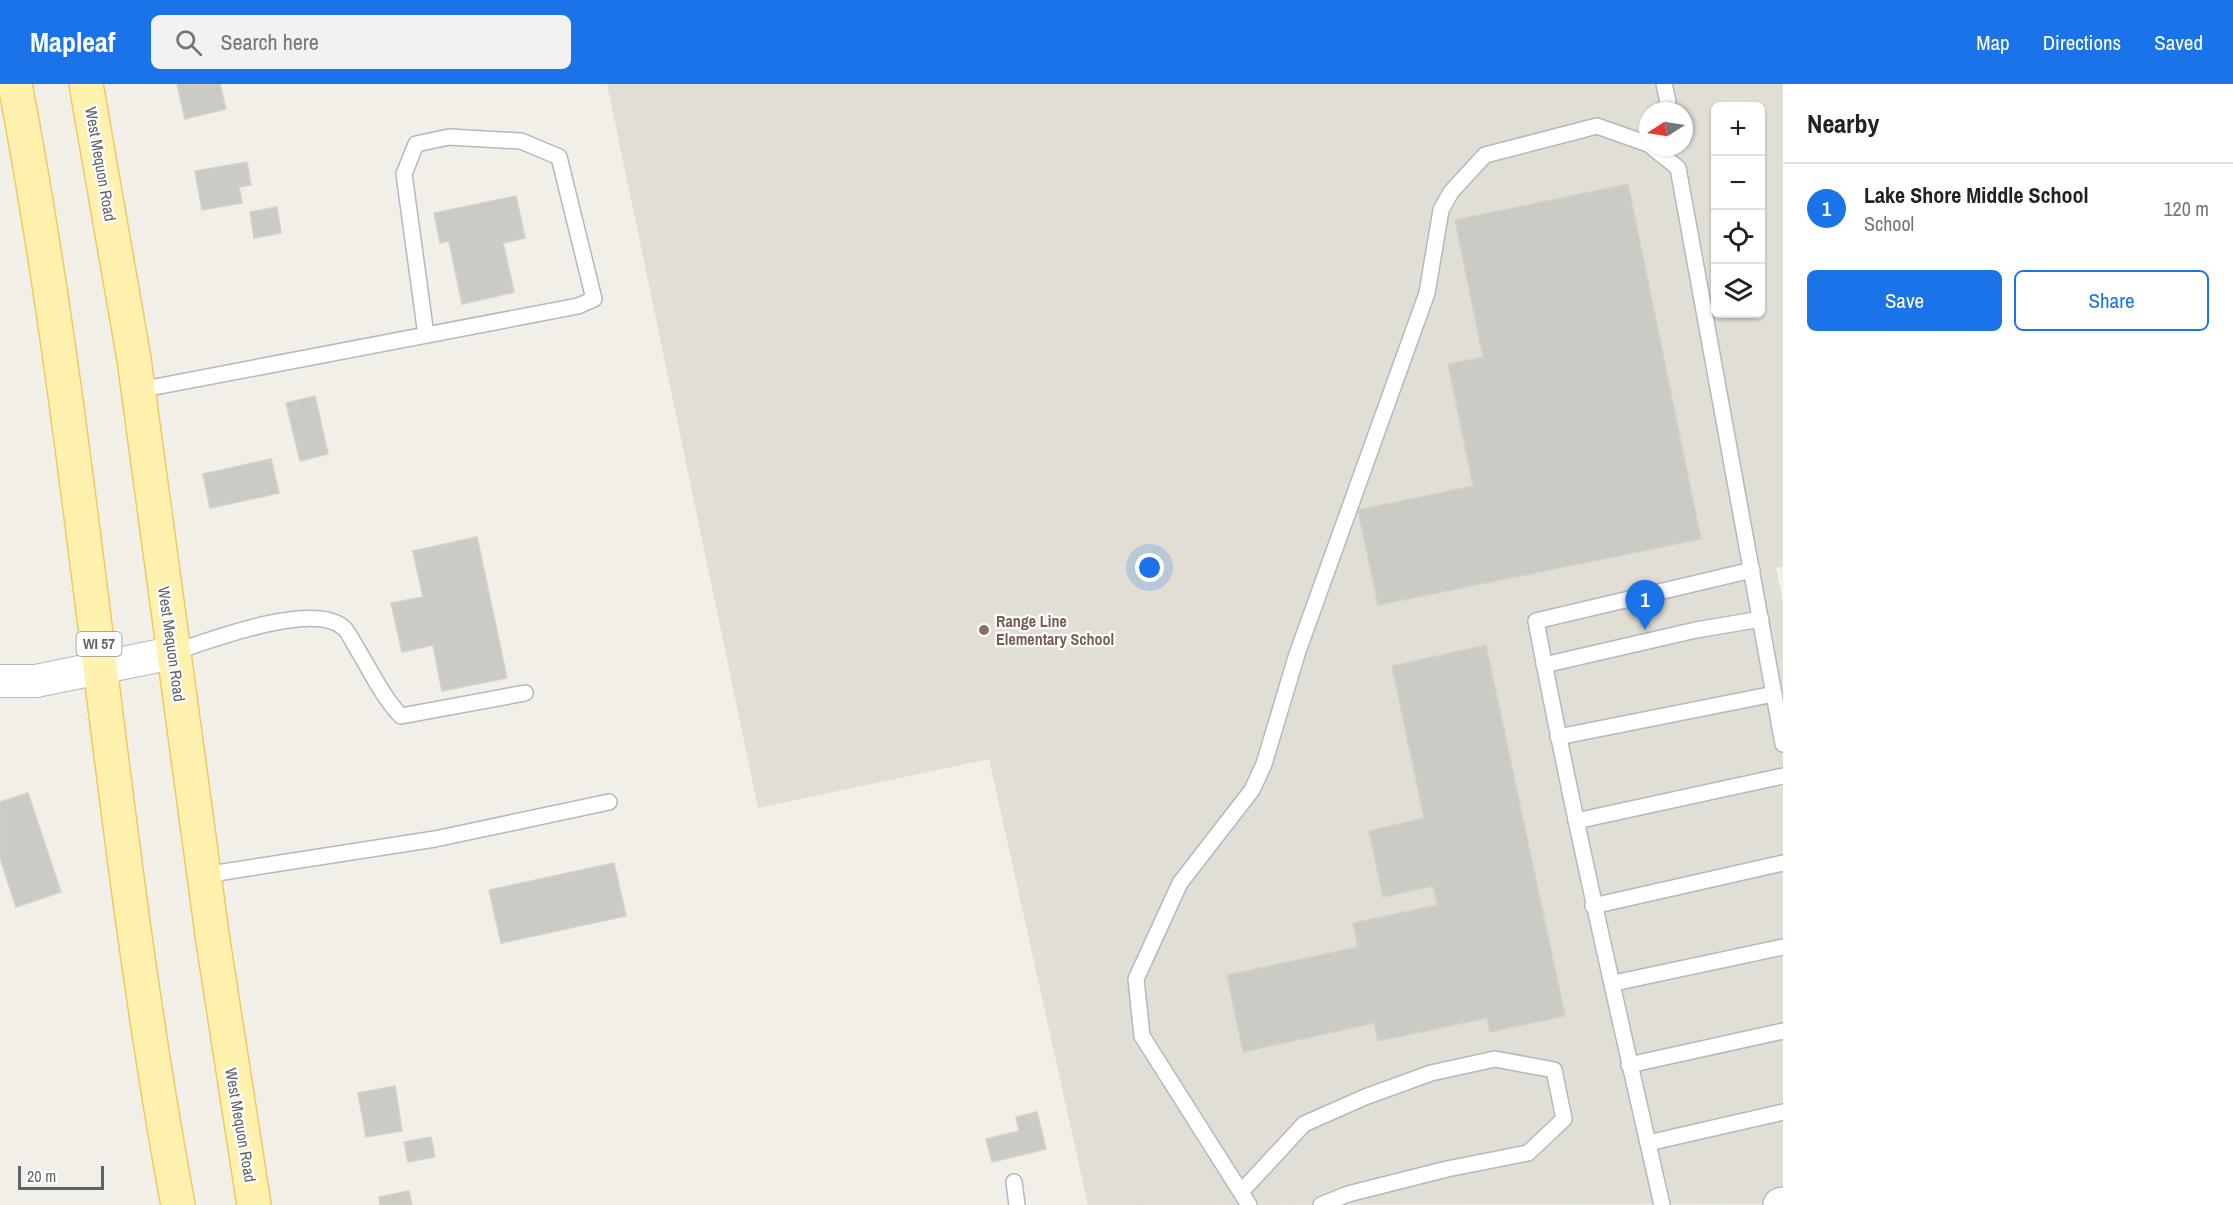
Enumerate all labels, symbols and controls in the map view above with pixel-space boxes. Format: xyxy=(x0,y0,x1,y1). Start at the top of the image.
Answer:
search box xyxy=(151,15,571,69)
text: Mapleaf xyxy=(30,23,115,61)
icon: search xyxy=(172,26,205,59)
text: Search here xyxy=(220,27,319,57)
text: Map xyxy=(1976,28,2010,57)
text: Directions xyxy=(2043,28,2121,57)
text: Saved xyxy=(2154,28,2203,57)
north arrow xyxy=(1639,102,1693,156)
map controls xyxy=(1711,102,1765,318)
button: + xyxy=(1711,102,1765,156)
street label: West Mequon Road xyxy=(80,105,122,223)
text: Nearby xyxy=(1807,106,1879,141)
button: − xyxy=(1711,156,1765,210)
text: Lake Shore Middle School xyxy=(1864,180,2089,210)
text: 1 xyxy=(1822,195,1831,222)
text: 120 m xyxy=(2163,195,2209,222)
button: locate xyxy=(1711,210,1765,264)
text: School xyxy=(1864,210,1914,237)
button: layers xyxy=(1711,264,1765,318)
button: Save xyxy=(1807,270,2002,331)
button: Share xyxy=(2014,270,2209,331)
your location xyxy=(1135,553,1164,582)
pin: 1 xyxy=(1626,580,1664,630)
street label: West Mequon Road xyxy=(153,585,191,703)
place label: Range Line Elementary School xyxy=(996,610,1114,650)
marker: Range Line Elementary School xyxy=(977,623,991,637)
road number: WI 57 xyxy=(76,632,122,656)
street label: West Mequon Road xyxy=(220,1066,262,1184)
scale bar xyxy=(18,1163,104,1190)
text: 20 m xyxy=(27,1165,56,1187)

